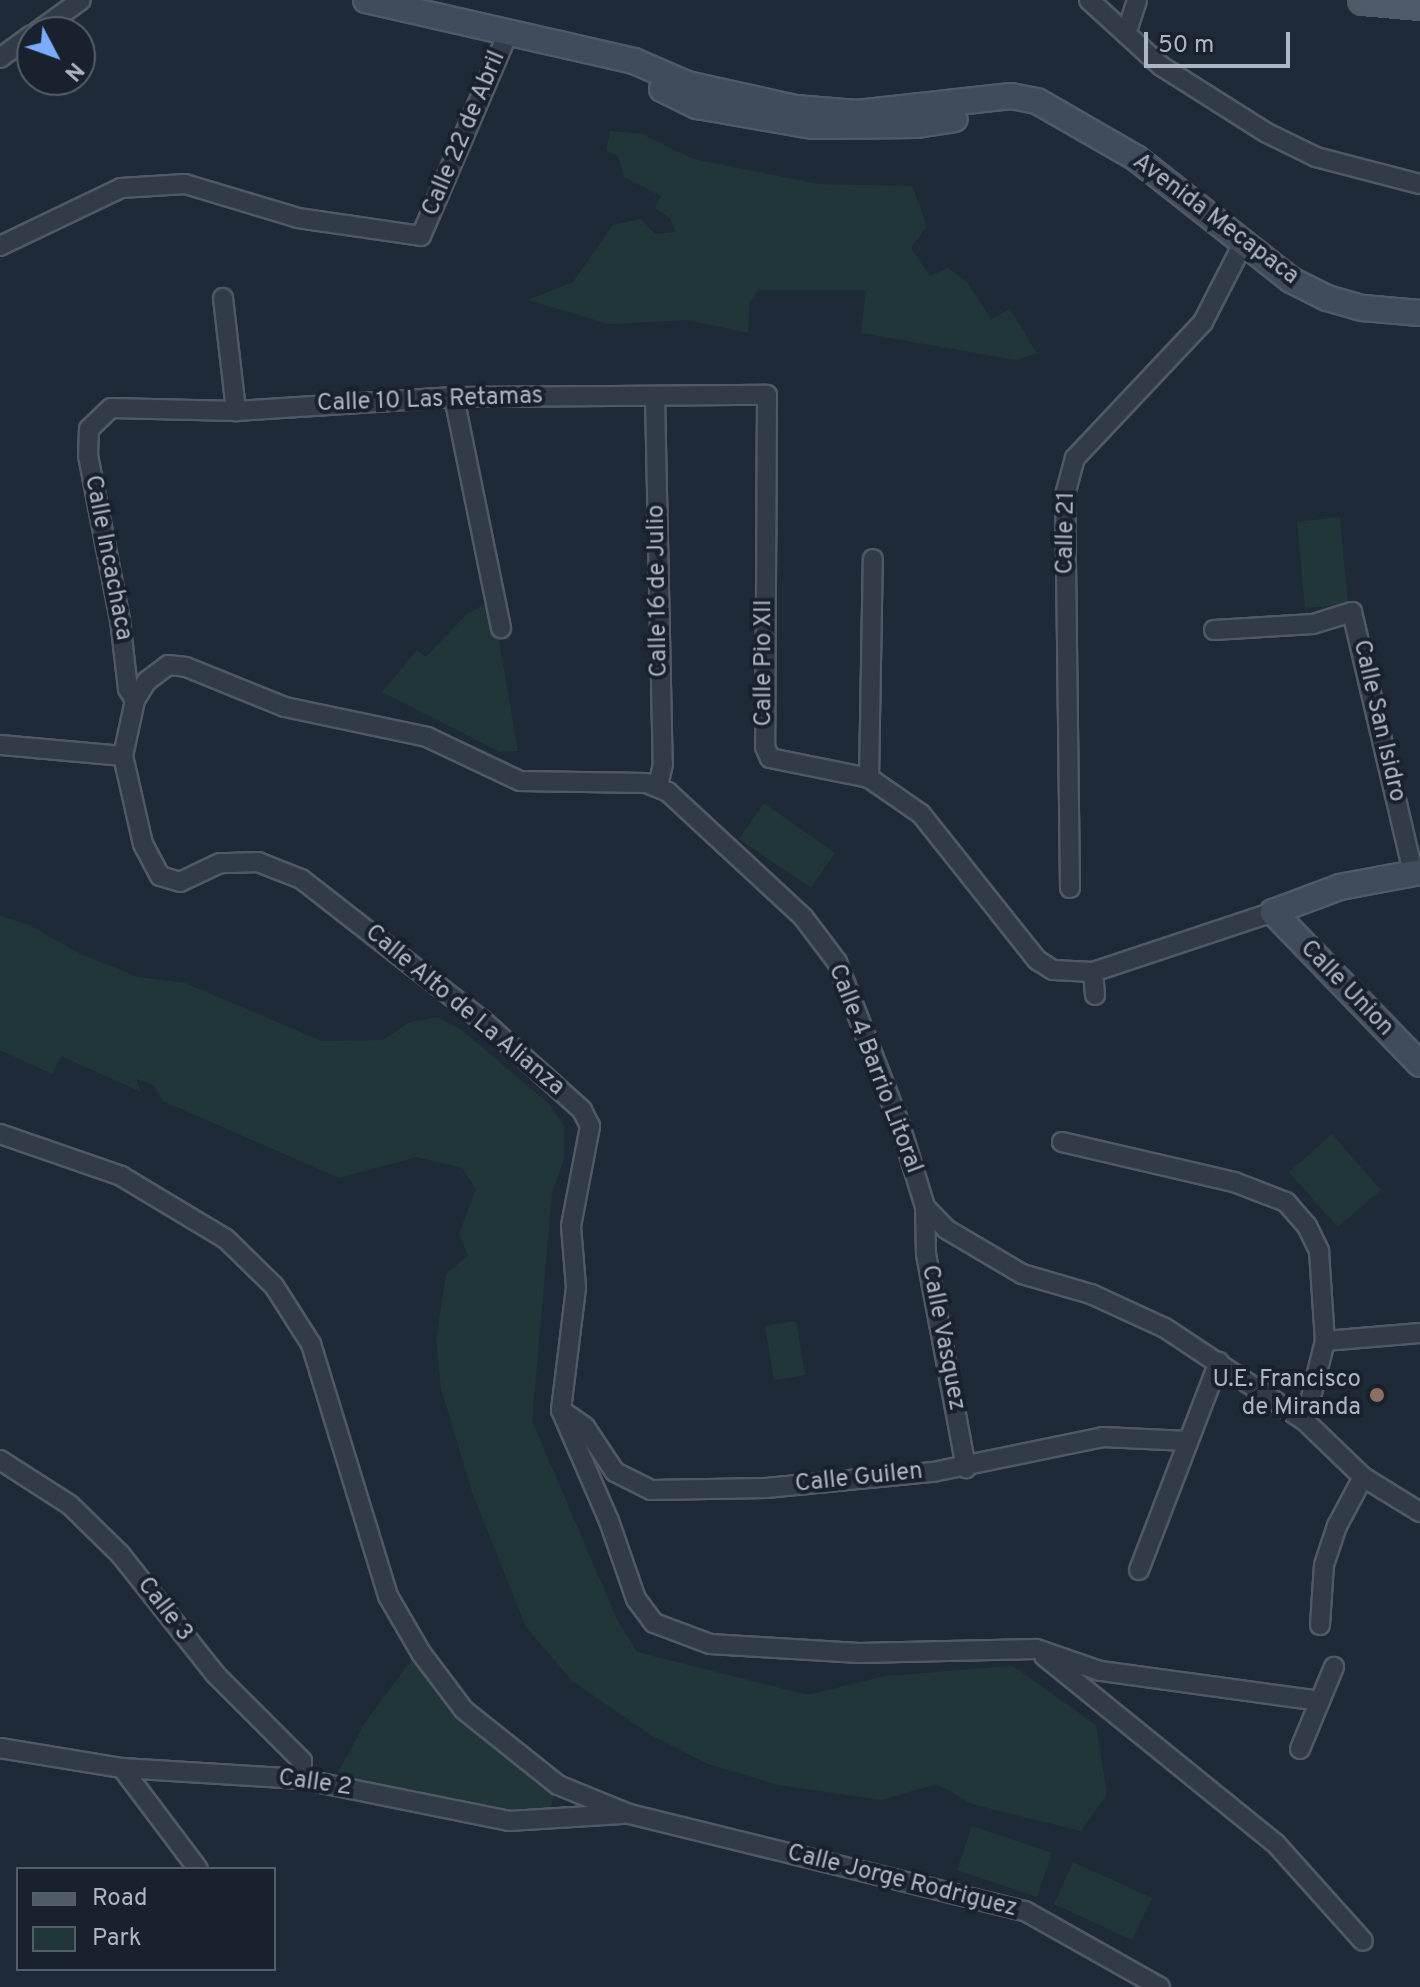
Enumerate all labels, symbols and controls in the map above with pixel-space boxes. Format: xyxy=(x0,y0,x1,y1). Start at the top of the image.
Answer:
north arrow xyxy=(16,16,96,96)
scale bar xyxy=(1148,16,1294,66)
text: 50 m xyxy=(1158,31,1214,61)
street label: Calle 22 de Abril xyxy=(417,47,513,221)
text: N xyxy=(58,56,88,86)
street label: Avenida Mecapaca xyxy=(1126,148,1304,292)
street label: Calle 10 Las Retamas xyxy=(316,383,544,419)
street label: Calle Incachaca xyxy=(77,473,137,643)
street label: Calle 21 xyxy=(1052,491,1082,575)
street label: Calle 16 de Julio xyxy=(643,504,675,678)
street label: Calle Pio XII xyxy=(751,599,779,727)
street label: Calle San Isidro xyxy=(1345,637,1411,805)
street label: Calle Alto de La Alianza xyxy=(358,919,570,1103)
street label: Calle Union xyxy=(1293,935,1399,1043)
street label: Calle 4 Barrio Litoral xyxy=(821,960,927,1178)
street label: Calle Vasquez xyxy=(914,1262,970,1414)
place label: U.E. Francisco de Miranda xyxy=(1212,1367,1361,1423)
marker: U.E. Francisco de Miranda xyxy=(1368,1386,1386,1404)
street label: Calle Guilen xyxy=(794,1458,924,1500)
street label: Calle 3 xyxy=(130,1572,198,1648)
street label: Calle 2 xyxy=(276,1765,354,1803)
street label: Calle Jorge Rodriguez xyxy=(784,1839,1020,1925)
legend xyxy=(16,1867,276,1971)
text: Road xyxy=(92,1884,148,1914)
text: Park xyxy=(92,1924,142,1954)

